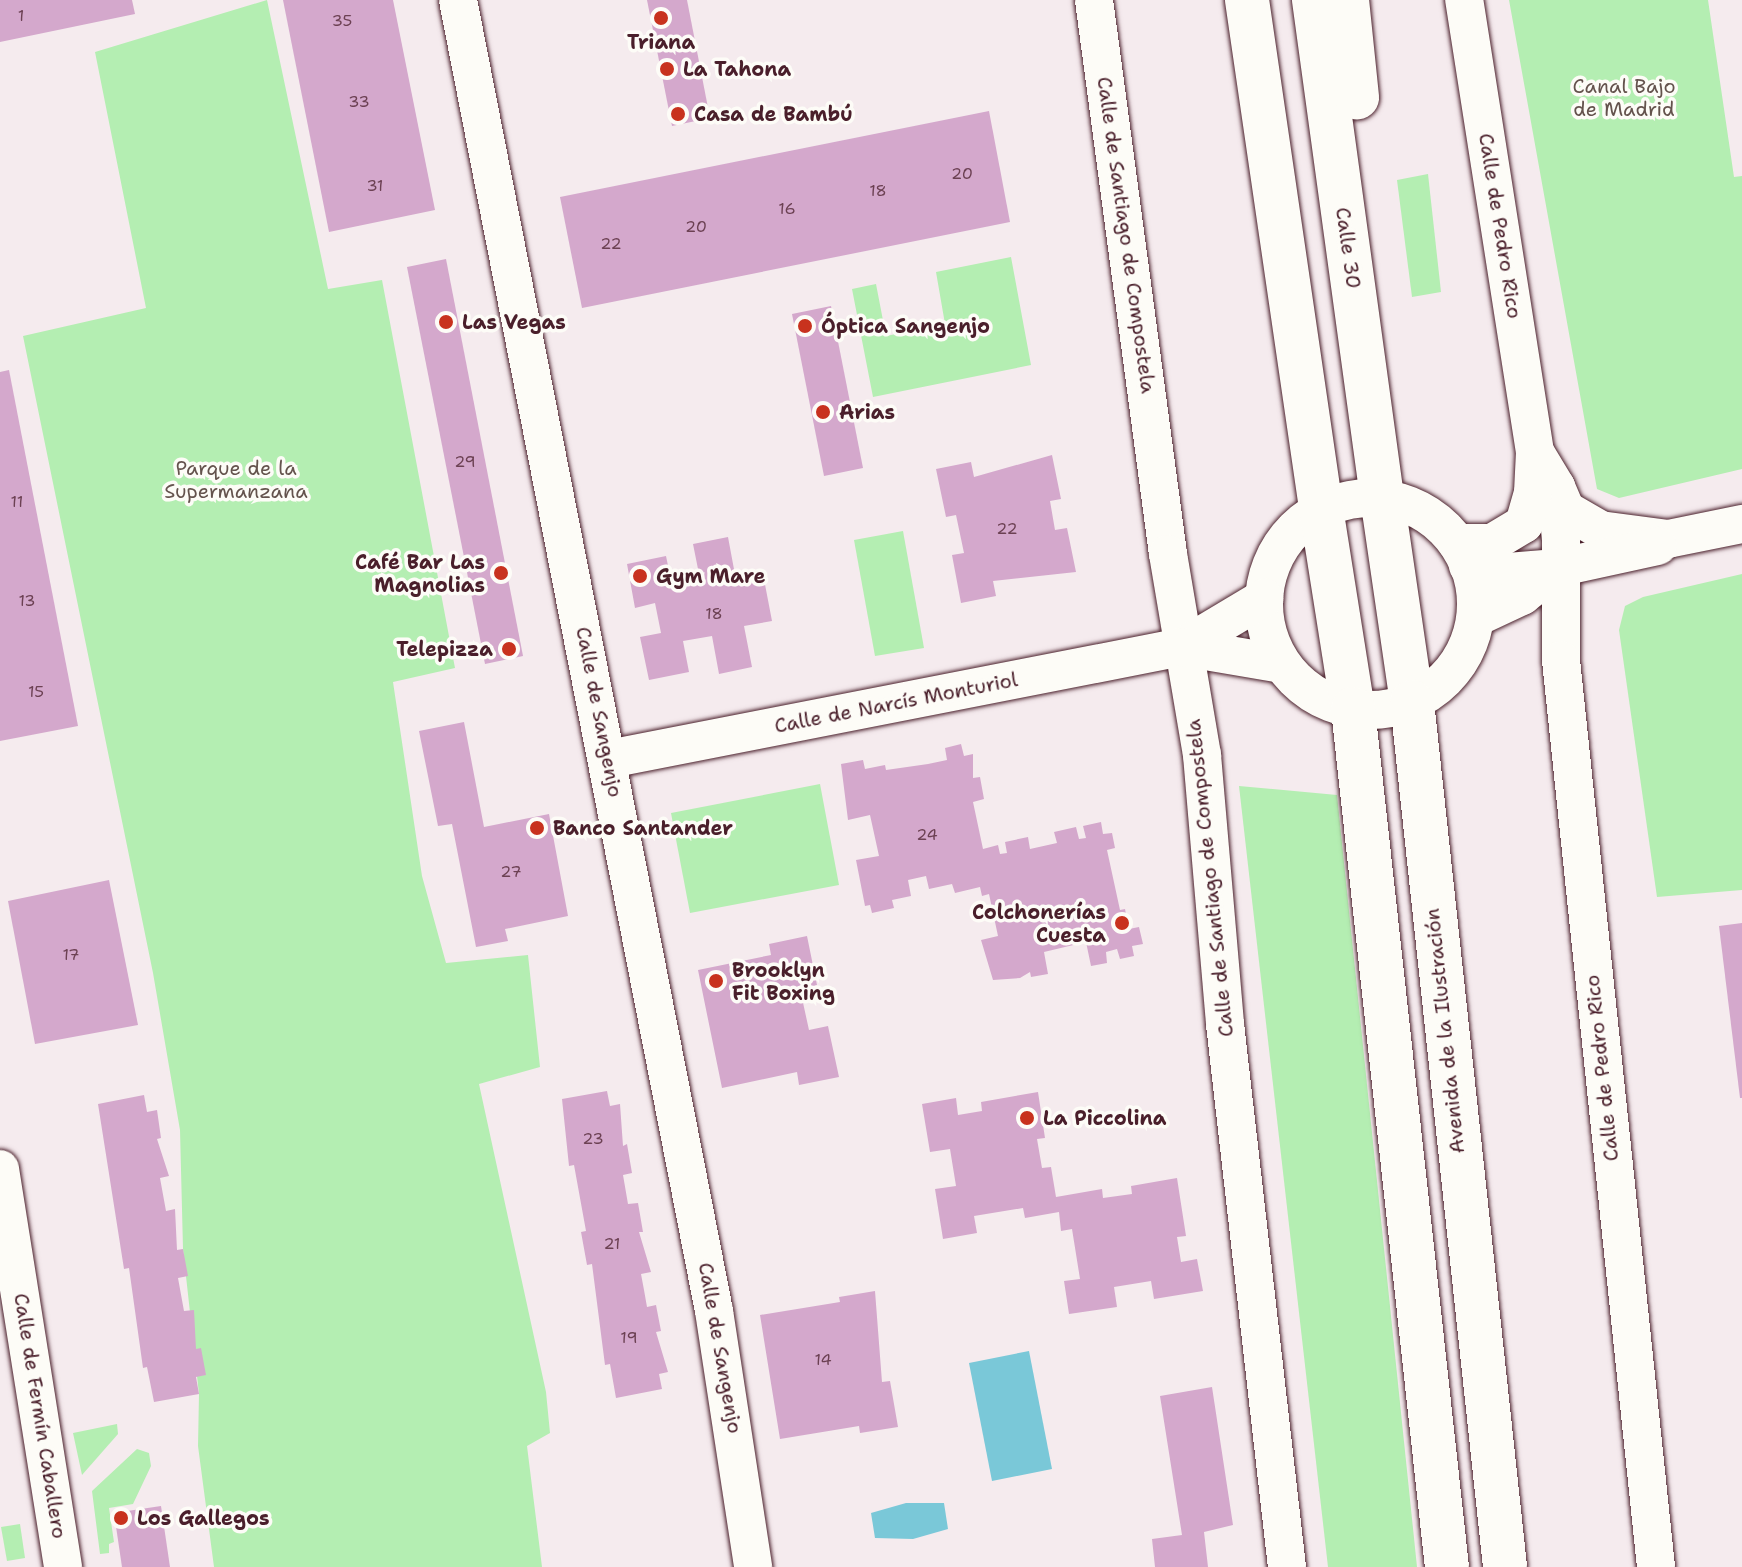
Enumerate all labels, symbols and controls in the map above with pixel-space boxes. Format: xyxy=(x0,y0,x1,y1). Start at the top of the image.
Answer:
house number: 1 xyxy=(18,6,24,26)
marker: Triana xyxy=(652,9,670,27)
house number: 35 xyxy=(332,11,352,31)
place label: Triana xyxy=(627,30,695,54)
place label: La Tahona xyxy=(683,57,791,81)
marker: La Tahona xyxy=(658,60,676,78)
street label: Calle de Santiago de Compostela xyxy=(1092,75,1160,395)
park label: Canal Bajo de Madrid xyxy=(1572,75,1676,122)
house number: 33 xyxy=(348,92,370,112)
place label: Casa de Bambú xyxy=(694,102,853,126)
marker: Casa de Bambú xyxy=(669,105,687,123)
street label: Calle de Pedro Rico xyxy=(1473,132,1527,320)
house number: 20 xyxy=(951,164,973,184)
house number: 31 xyxy=(366,176,384,196)
house number: 18 xyxy=(869,181,887,201)
house number: 16 xyxy=(778,199,796,219)
street label: Calle 30 xyxy=(1330,206,1366,290)
house number: 20 xyxy=(685,217,707,237)
house number: 22 xyxy=(600,234,622,254)
place label: Las Vegas xyxy=(462,310,566,334)
marker: Las Vegas xyxy=(437,313,455,331)
place label: Óptica Sangenjo xyxy=(821,314,990,338)
marker: Óptica Sangenjo xyxy=(796,317,814,335)
place label: Arias xyxy=(839,400,895,424)
marker: Arias xyxy=(814,403,832,421)
house number: 29 xyxy=(454,452,476,472)
park label: Parque de la Supermanzana xyxy=(164,456,308,503)
house number: 11 xyxy=(11,492,23,512)
house number: 22 xyxy=(996,519,1018,539)
place label: Café Bar Las Magnolias xyxy=(355,550,485,597)
marker: Café Bar Las Magnolias xyxy=(492,564,510,582)
place label: Gym Mare xyxy=(656,564,766,588)
marker: Gym Mare xyxy=(631,567,649,585)
house number: 13 xyxy=(18,591,36,611)
house number: 18 xyxy=(705,604,723,624)
street label: Calle de Sangenjo xyxy=(571,625,627,799)
place label: Telepizza xyxy=(396,637,493,661)
marker: Telepizza xyxy=(500,640,518,658)
street label: Calle de Narcís Monturiol xyxy=(772,668,1020,738)
house number: 15 xyxy=(28,682,44,702)
street label: Calle de Santiago de Compostela xyxy=(1181,718,1239,1038)
place label: Banco Santander xyxy=(553,816,733,840)
marker: Banco Santander xyxy=(528,819,546,837)
house number: 24 xyxy=(916,825,938,845)
house number: 27 xyxy=(500,862,522,882)
place label: Colchonerías Cuesta xyxy=(972,900,1106,947)
street label: Avenida de la Ilustración xyxy=(1420,907,1470,1155)
marker: Colchonerías Cuesta xyxy=(1113,914,1131,932)
house number: 17 xyxy=(62,945,80,965)
place label: Brooklyn Fit Boxing xyxy=(732,958,835,1005)
marker: Brooklyn Fit Boxing xyxy=(707,972,725,990)
street label: Calle de Pedro Rico xyxy=(1580,974,1624,1162)
place label: La Piccolina xyxy=(1043,1106,1166,1130)
marker: La Piccolina xyxy=(1018,1109,1036,1127)
house number: 23 xyxy=(582,1129,604,1149)
house number: 21 xyxy=(603,1234,621,1254)
street label: Calle de Sangenjo xyxy=(693,1261,747,1435)
street label: Calle de Fermín Caballero xyxy=(9,1292,71,1540)
house number: 19 xyxy=(620,1328,638,1348)
house number: 14 xyxy=(814,1350,832,1370)
place label: Los Gallegos xyxy=(137,1506,270,1530)
marker: Los Gallegos xyxy=(112,1509,130,1527)

